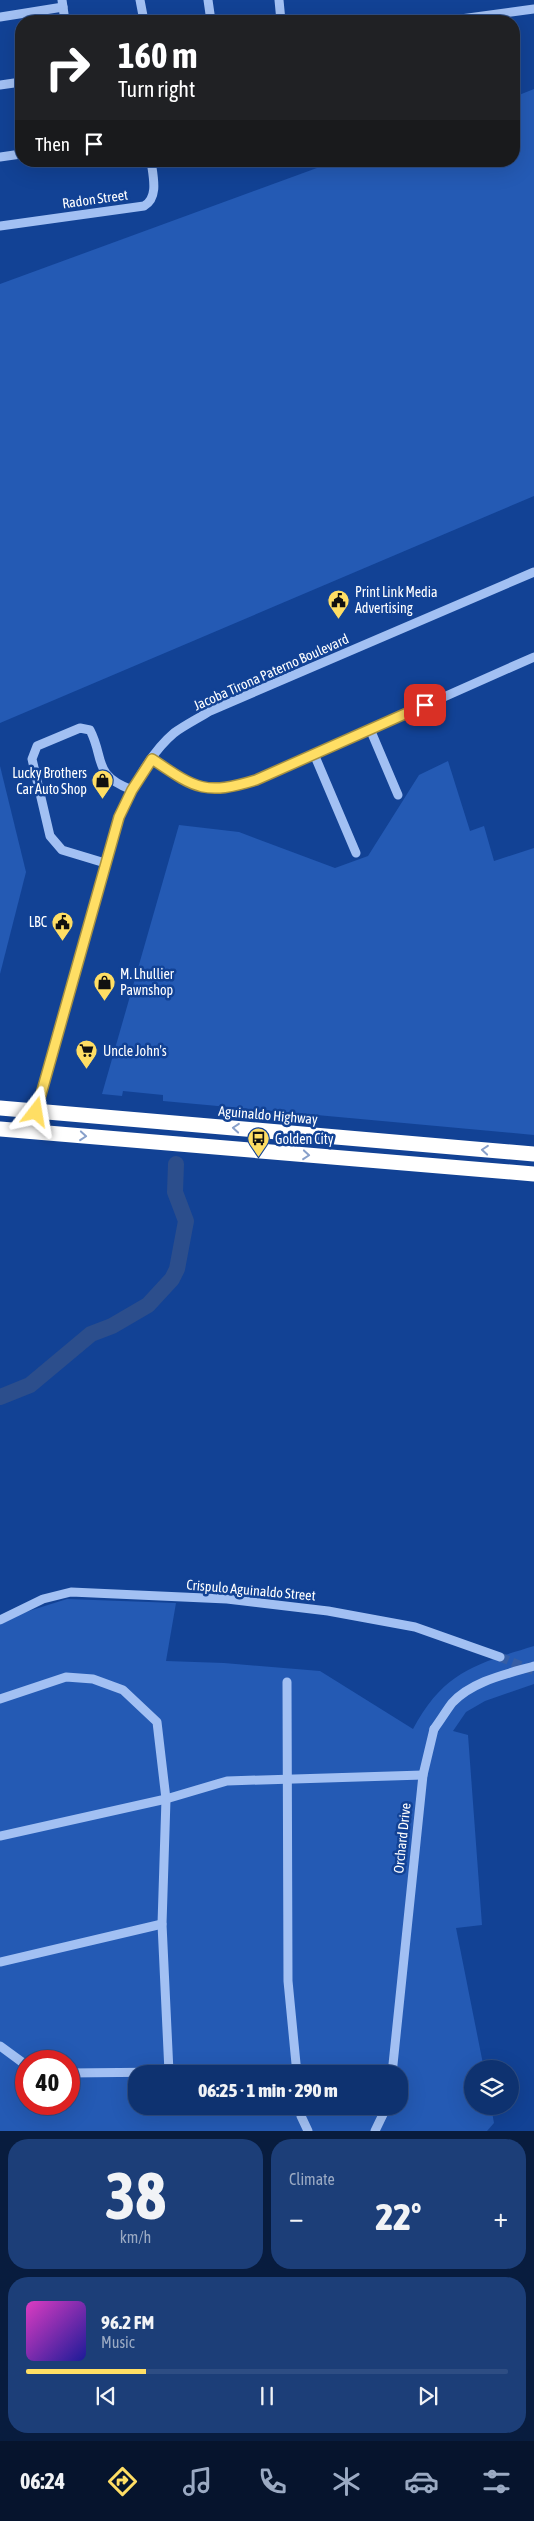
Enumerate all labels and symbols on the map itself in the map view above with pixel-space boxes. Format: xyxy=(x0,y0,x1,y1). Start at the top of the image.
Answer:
street label: Radon Street xyxy=(61,186,129,212)
place label: Print Link Media Advertising xyxy=(355,584,438,616)
public building icon: Print Link Media Advertising xyxy=(327,588,351,619)
street label: Jacoba Tirona Paterno Boulevard xyxy=(191,630,351,714)
pin xyxy=(404,684,446,726)
place label: Lucky Brothers Car Auto Shop xyxy=(12,765,87,797)
shop icon: Lucky Brothers Car Auto Shop xyxy=(91,769,115,800)
public building icon: LBC xyxy=(51,910,75,941)
place label: LBC xyxy=(29,914,48,930)
place label: M. Lhullier Pawnshop xyxy=(120,966,175,998)
shop icon: M. Lhullier Pawnshop xyxy=(92,970,116,1001)
supermarket icon: Uncle John's xyxy=(75,1039,99,1070)
place label: Uncle John's xyxy=(103,1043,167,1059)
position arrow xyxy=(9,1085,61,1137)
street label: Aguinaldo Highway xyxy=(218,1103,318,1127)
one-way arrow xyxy=(232,1123,240,1134)
bus stop icon: Golden City xyxy=(247,1127,271,1158)
one-way arrow xyxy=(80,1130,88,1141)
place label: Golden City xyxy=(275,1131,334,1147)
one-way arrow xyxy=(481,1145,489,1156)
one-way arrow xyxy=(303,1149,311,1160)
street label: Crispulo Aguinaldo Street xyxy=(186,1576,316,1604)
street label: Orchard Drive xyxy=(390,1802,414,1874)
speed limit sign: 40 xyxy=(15,2050,80,2115)

